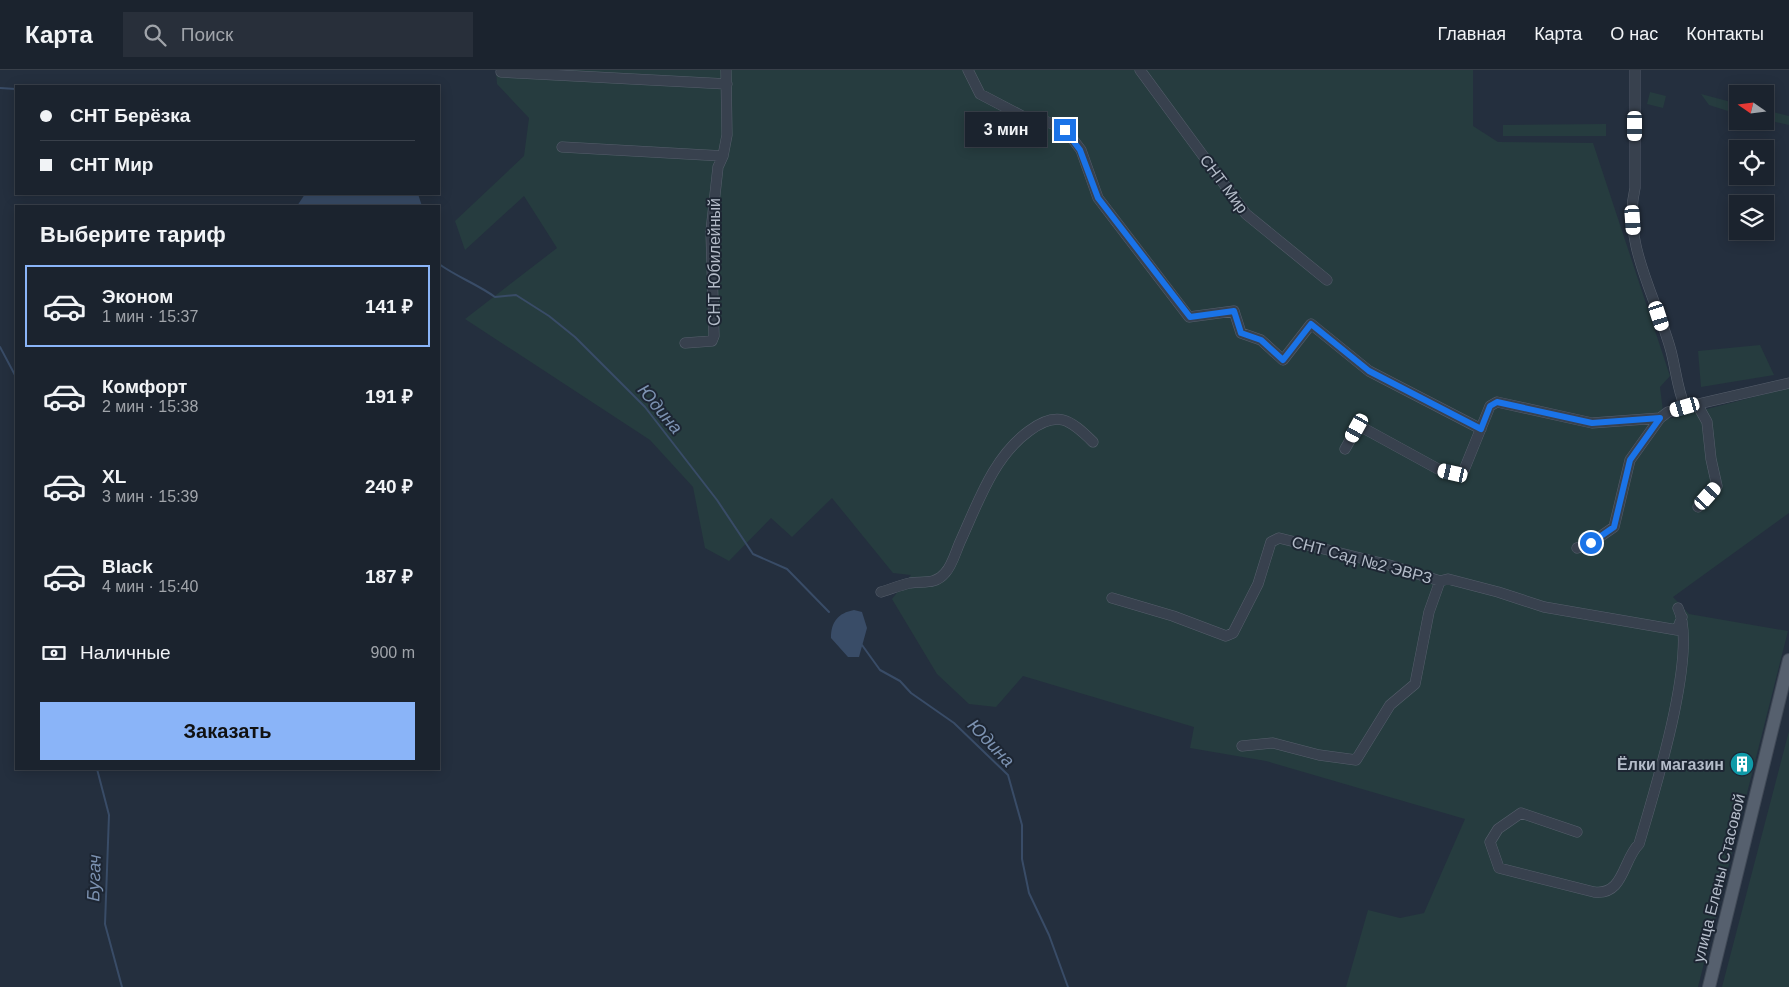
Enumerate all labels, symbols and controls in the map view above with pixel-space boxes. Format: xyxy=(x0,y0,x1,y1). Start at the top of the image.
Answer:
search box xyxy=(123,12,473,57)
text: Карта xyxy=(25,21,93,48)
icon: search xyxy=(141,21,169,49)
text: Поиск xyxy=(181,24,233,45)
text: Главная xyxy=(1438,24,1506,44)
text: Карта xyxy=(1534,24,1582,44)
text: О нас xyxy=(1610,24,1658,44)
text: Контакты xyxy=(1686,24,1764,44)
north arrow xyxy=(1729,85,1774,130)
map controls xyxy=(1729,85,1774,240)
text: СНТ Берёзка xyxy=(70,105,190,126)
car xyxy=(1627,111,1642,141)
callout: 3 мин xyxy=(965,112,1048,148)
route end xyxy=(1054,119,1076,141)
text: 3 мин xyxy=(984,121,1028,138)
button: locate xyxy=(1729,140,1774,185)
street label: СНТ Мир xyxy=(1197,152,1251,217)
text: СНТ Мир xyxy=(70,154,153,175)
button: layers xyxy=(1729,195,1774,240)
street label: СНТ Юбилейный xyxy=(706,198,723,326)
car xyxy=(1624,205,1641,235)
text: Выберите тариф xyxy=(40,222,226,247)
icon: car xyxy=(42,284,87,329)
text: Эконом xyxy=(102,286,173,307)
text: 141 ₽ xyxy=(365,296,413,317)
car xyxy=(1647,299,1670,333)
text: 1 мин · 15:37 xyxy=(102,308,198,325)
icon: car xyxy=(42,374,87,419)
text: Комфорт xyxy=(102,376,187,397)
water label: Юдина xyxy=(634,380,686,438)
text: 191 ₽ xyxy=(365,386,413,407)
car xyxy=(1668,396,1701,418)
text: 2 мин · 15:38 xyxy=(102,398,198,415)
car xyxy=(1343,411,1370,445)
car xyxy=(1436,462,1469,484)
icon: car xyxy=(42,464,87,509)
text: XL xyxy=(102,466,126,487)
text: 240 ₽ xyxy=(365,476,413,497)
car xyxy=(1692,480,1723,512)
text: 3 мин · 15:39 xyxy=(102,488,198,505)
route start xyxy=(1580,532,1602,554)
street label: СНТ Сад №2 ЭВРЗ xyxy=(1290,533,1434,587)
icon: car xyxy=(42,554,87,599)
text: Black xyxy=(102,556,153,577)
text: 187 ₽ xyxy=(365,566,413,587)
text: 4 мин · 15:40 xyxy=(102,578,198,595)
icon: cash xyxy=(40,639,68,667)
text: Наличные xyxy=(80,642,171,663)
text: 900 m xyxy=(371,644,415,661)
button: Заказать xyxy=(40,702,415,760)
water label: Юдина xyxy=(964,715,1018,771)
building icon: Ёлки магазин xyxy=(1729,751,1755,777)
place label: Ёлки магазин xyxy=(1617,756,1724,773)
street label: улица Елены Стасовой xyxy=(1690,792,1748,964)
water label: Бугач xyxy=(83,854,105,902)

